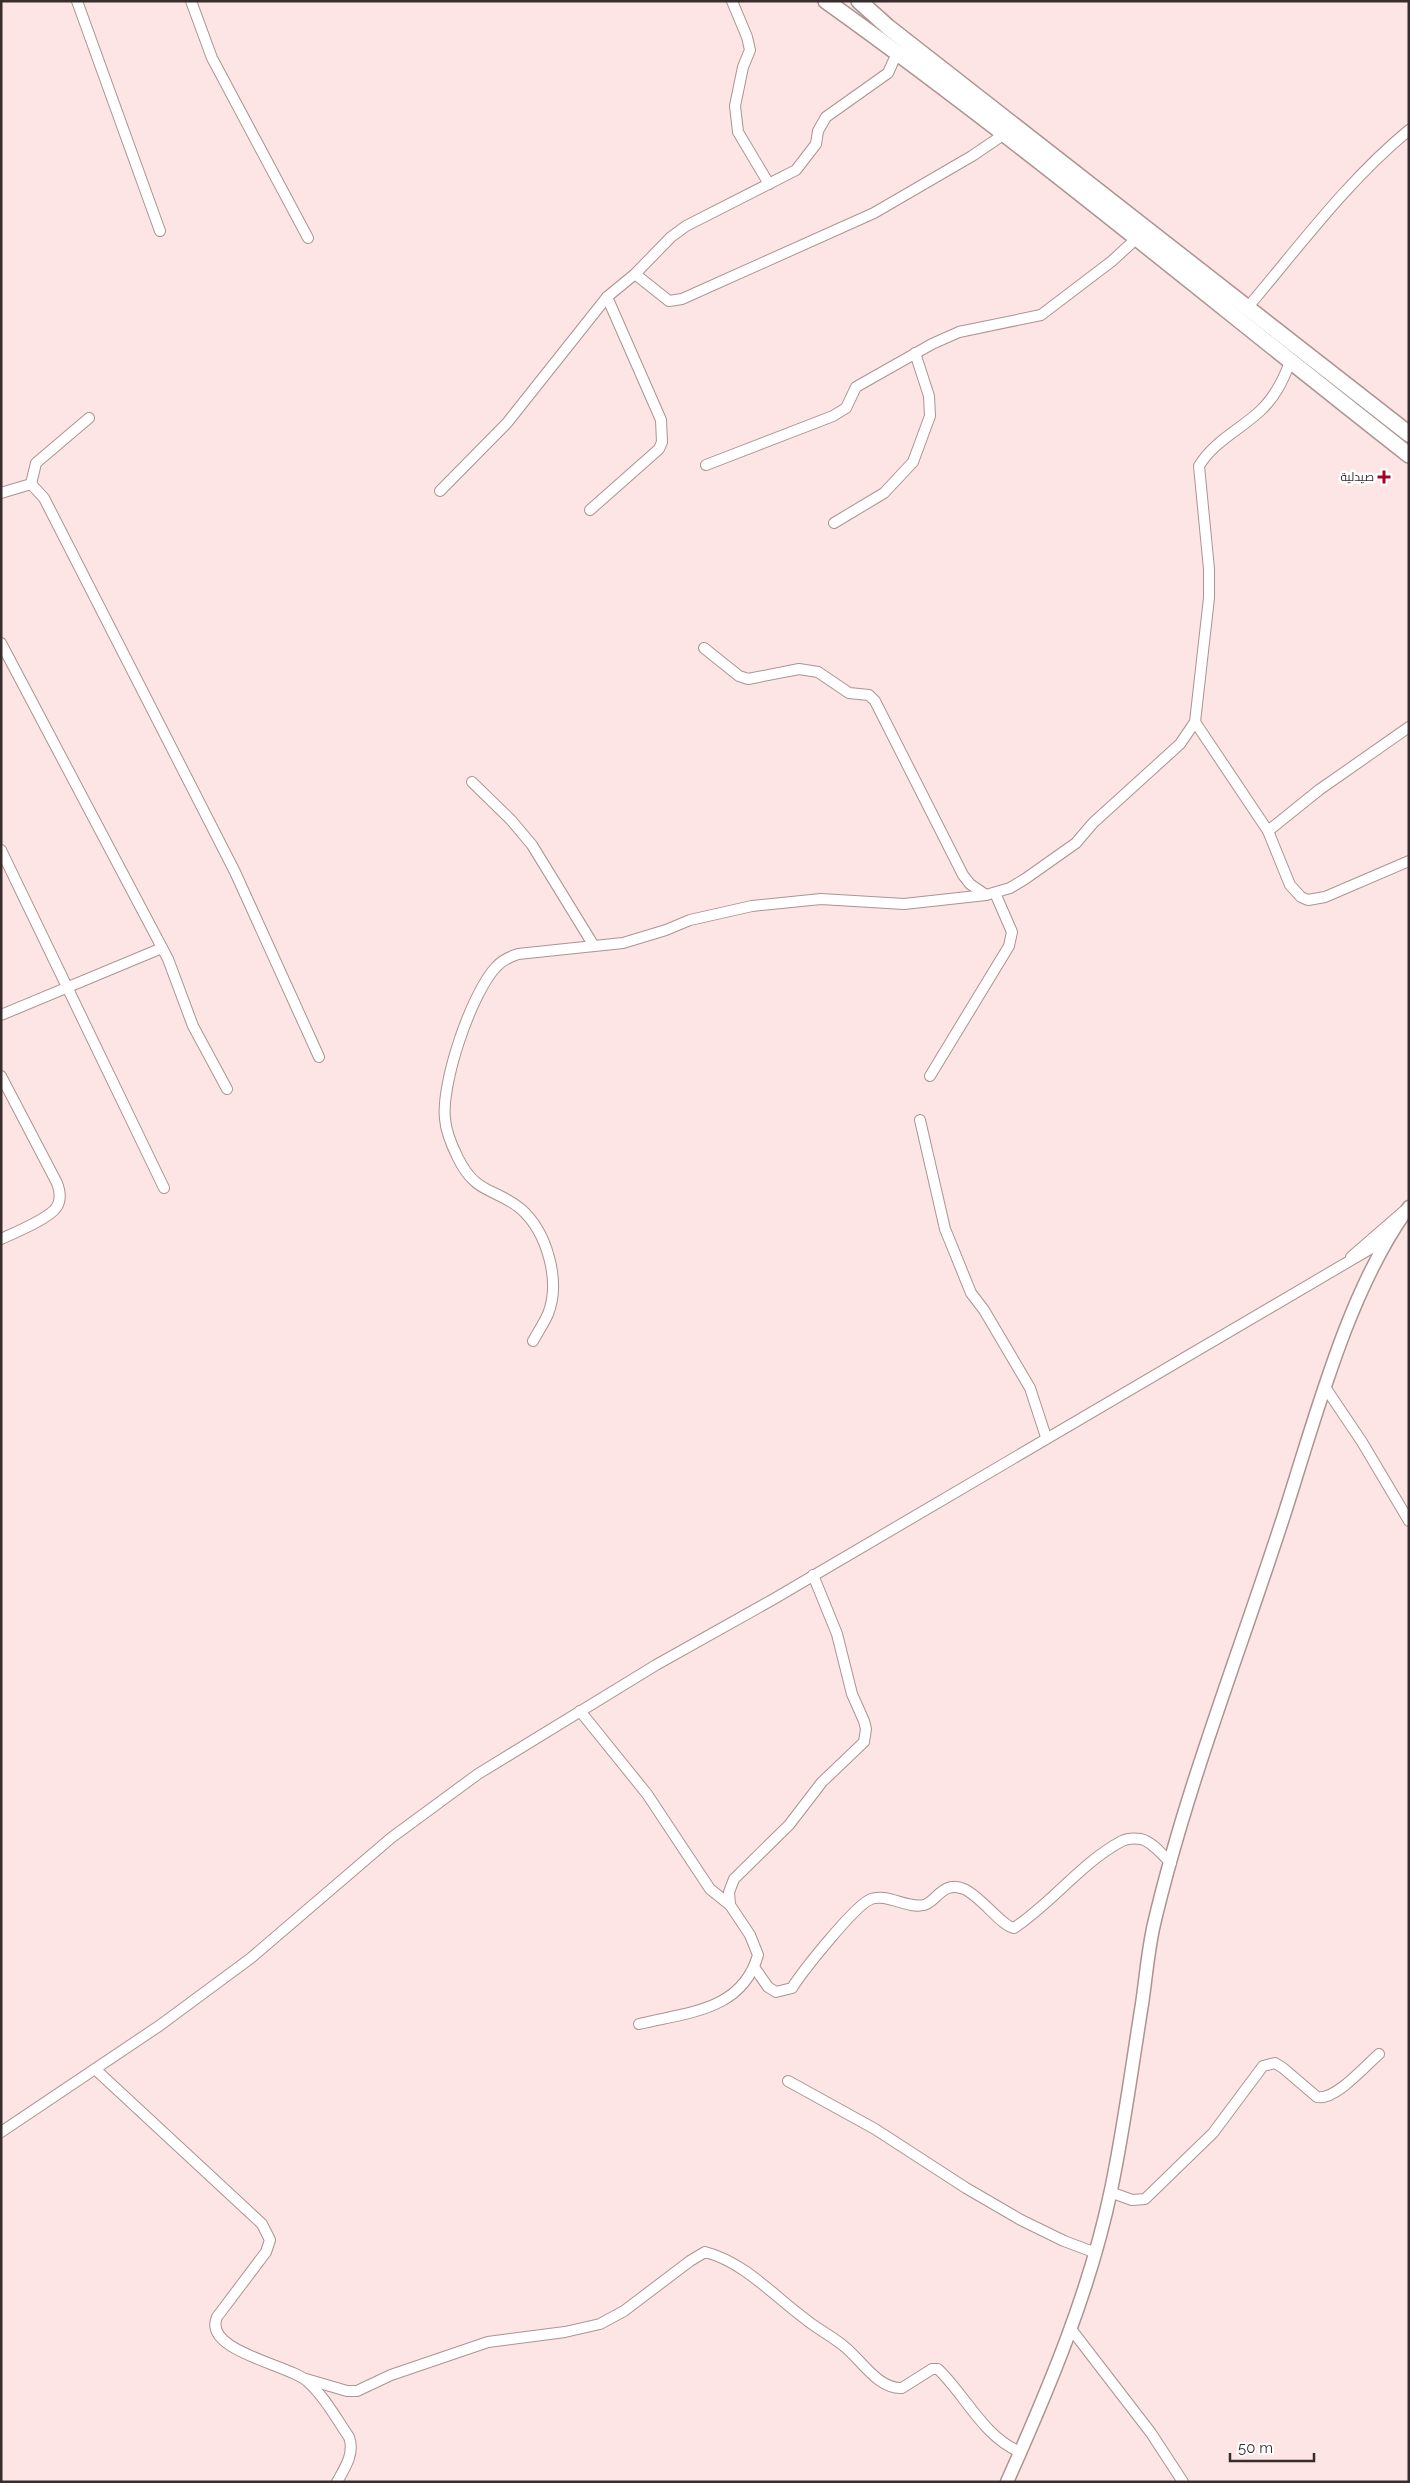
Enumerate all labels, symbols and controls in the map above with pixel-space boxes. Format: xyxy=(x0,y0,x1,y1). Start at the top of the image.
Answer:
place label: صيدلية xyxy=(1340,470,1374,484)
marker: صيدلية xyxy=(1378,471,1390,483)
scale bar xyxy=(1230,2430,1314,2462)
text: 50 m xyxy=(1238,2439,1273,2457)

